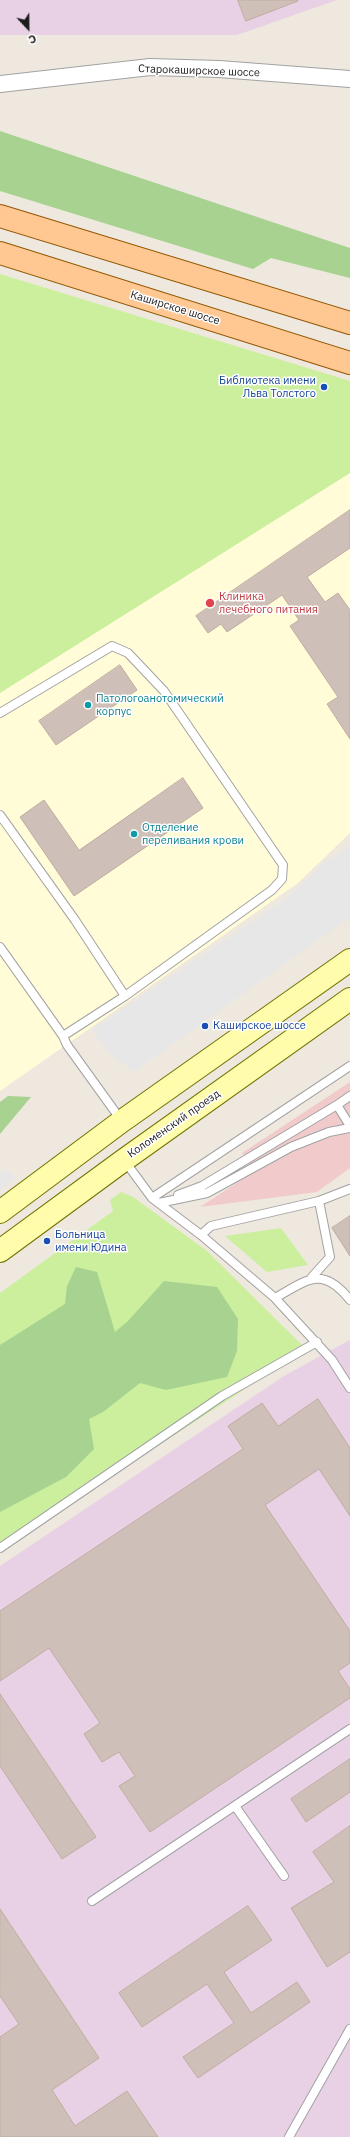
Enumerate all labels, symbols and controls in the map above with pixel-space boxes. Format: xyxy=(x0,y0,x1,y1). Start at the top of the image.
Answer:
north arrow xyxy=(8,8,48,48)
text: С xyxy=(27,31,38,47)
street label: Старокаширское шоссе xyxy=(138,62,260,80)
street label: Каширское шоссе xyxy=(129,288,221,328)
place label: Библиотека имени Льва Толстого xyxy=(219,374,316,400)
marker: Библиотека имени Льва Толстого xyxy=(319,382,329,392)
place label: Клиника лечебного питания xyxy=(219,590,318,616)
marker: Клиника лечебного питания xyxy=(204,597,216,609)
place label: Патологоанотомический корпус xyxy=(96,692,224,718)
marker: Патологоанотомический корпус xyxy=(83,700,93,710)
place label: Отделение переливания крови xyxy=(142,821,244,847)
marker: Отделение переливания крови xyxy=(129,829,139,839)
place label: Каширское шоссе xyxy=(213,1019,306,1033)
marker: Каширское шоссе xyxy=(200,1021,210,1031)
street label: Коломенский проезд xyxy=(125,1087,223,1161)
place label: Больница имени Юдина xyxy=(55,1228,127,1254)
marker: Больница имени Юдина xyxy=(42,1236,52,1246)

